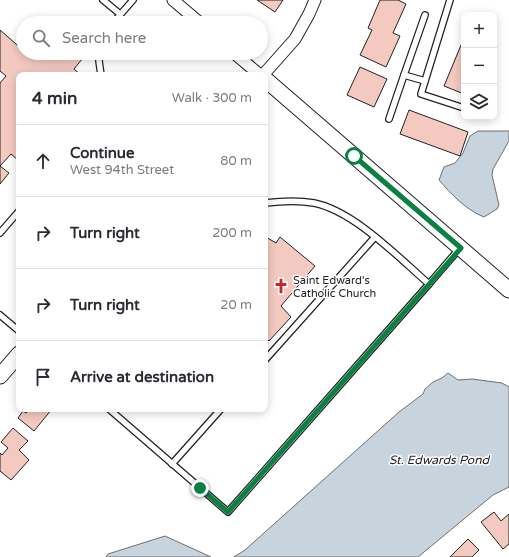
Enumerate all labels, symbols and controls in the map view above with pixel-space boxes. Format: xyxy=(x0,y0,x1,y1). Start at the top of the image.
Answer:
map controls xyxy=(461,12,497,120)
button: + xyxy=(461,12,497,48)
search box xyxy=(16,16,268,60)
icon: search xyxy=(30,27,52,49)
text: Search here xyxy=(62,29,146,47)
button: − xyxy=(461,48,497,84)
button: layers xyxy=(461,84,497,120)
text: 4 min xyxy=(32,88,77,109)
text: Walk · 300 m xyxy=(172,90,252,106)
text: Continue xyxy=(70,144,134,162)
route start xyxy=(345,147,363,165)
icon: ahead xyxy=(32,150,54,172)
text: 80 m xyxy=(220,153,252,169)
text: West 94th Street xyxy=(70,162,174,178)
icon: right xyxy=(32,222,54,244)
text: Turn right xyxy=(70,224,140,242)
text: 200 m xyxy=(212,225,252,241)
place label: Saint Edward's Catholic Church xyxy=(293,274,376,300)
church icon: Saint Edward's Catholic Church xyxy=(272,277,290,295)
icon: right xyxy=(32,294,54,316)
text: Turn right xyxy=(70,296,140,314)
text: 20 m xyxy=(220,297,252,313)
icon: arrive xyxy=(32,366,54,388)
text: Arrive at destination xyxy=(70,368,214,386)
water label: St. Edwards Pond xyxy=(389,453,490,467)
route end xyxy=(191,479,209,497)

